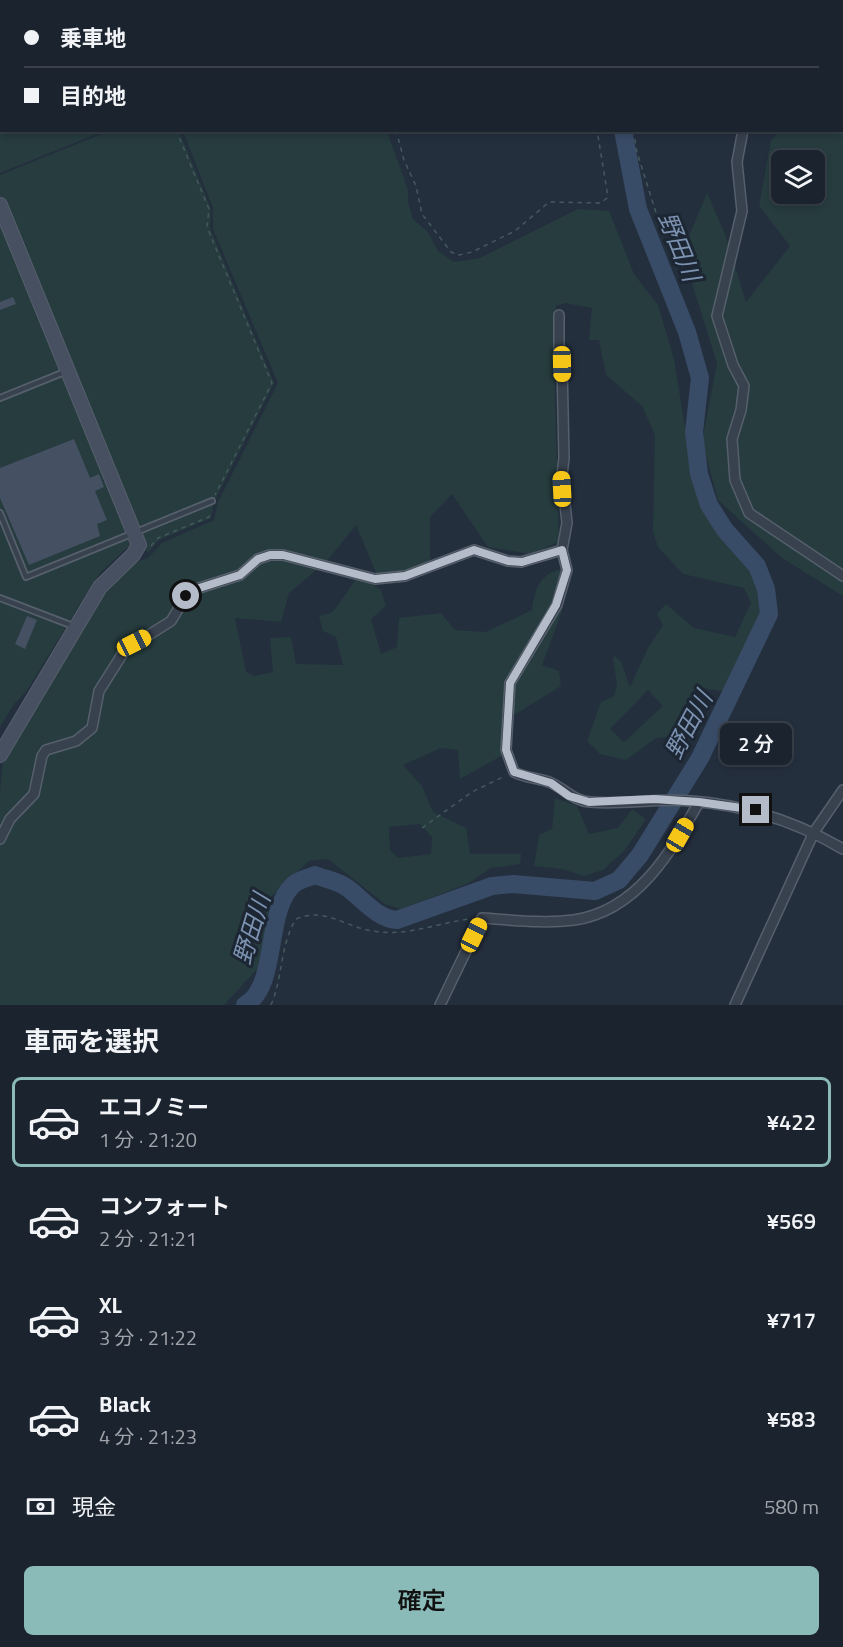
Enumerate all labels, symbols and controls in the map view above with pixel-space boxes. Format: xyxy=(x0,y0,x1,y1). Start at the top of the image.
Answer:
text: 乗車地 xyxy=(60,21,126,55)
text: 目的地 xyxy=(60,79,126,113)
map controls xyxy=(771,150,825,204)
button: layers xyxy=(771,150,825,204)
water label: 野田川 xyxy=(650,207,711,290)
car xyxy=(553,346,571,382)
car xyxy=(552,471,572,507)
route start xyxy=(172,582,199,609)
car xyxy=(114,627,154,659)
water label: 野田川 xyxy=(655,682,722,765)
callout: 2 分 xyxy=(720,723,792,765)
text: 2 分 xyxy=(738,728,774,759)
route end xyxy=(742,796,769,823)
car xyxy=(663,815,697,855)
water label: 野田川 xyxy=(223,886,280,968)
car xyxy=(458,915,490,955)
text: 車両を選択 xyxy=(24,1020,159,1061)
text: エコノミー xyxy=(99,1090,209,1124)
icon: car xyxy=(27,1095,81,1149)
text: ¥422 xyxy=(767,1105,816,1139)
text: 1 分 · 21:20 xyxy=(99,1124,197,1155)
text: コンフォート xyxy=(99,1189,230,1223)
icon: car xyxy=(27,1194,81,1248)
text: ¥569 xyxy=(767,1204,816,1238)
text: 2 分 · 21:21 xyxy=(99,1223,197,1254)
text: XL xyxy=(99,1288,122,1322)
icon: car xyxy=(27,1293,81,1347)
text: ¥717 xyxy=(767,1303,816,1337)
text: 3 分 · 21:22 xyxy=(99,1322,197,1353)
text: Black xyxy=(99,1387,151,1421)
icon: car xyxy=(27,1392,81,1446)
text: ¥583 xyxy=(767,1402,816,1436)
text: 4 分 · 21:23 xyxy=(99,1421,197,1452)
icon: cash xyxy=(24,1490,57,1523)
text: 現金 xyxy=(72,1490,116,1524)
text: 580 m xyxy=(764,1491,819,1522)
button: 確定 xyxy=(24,1566,819,1635)

